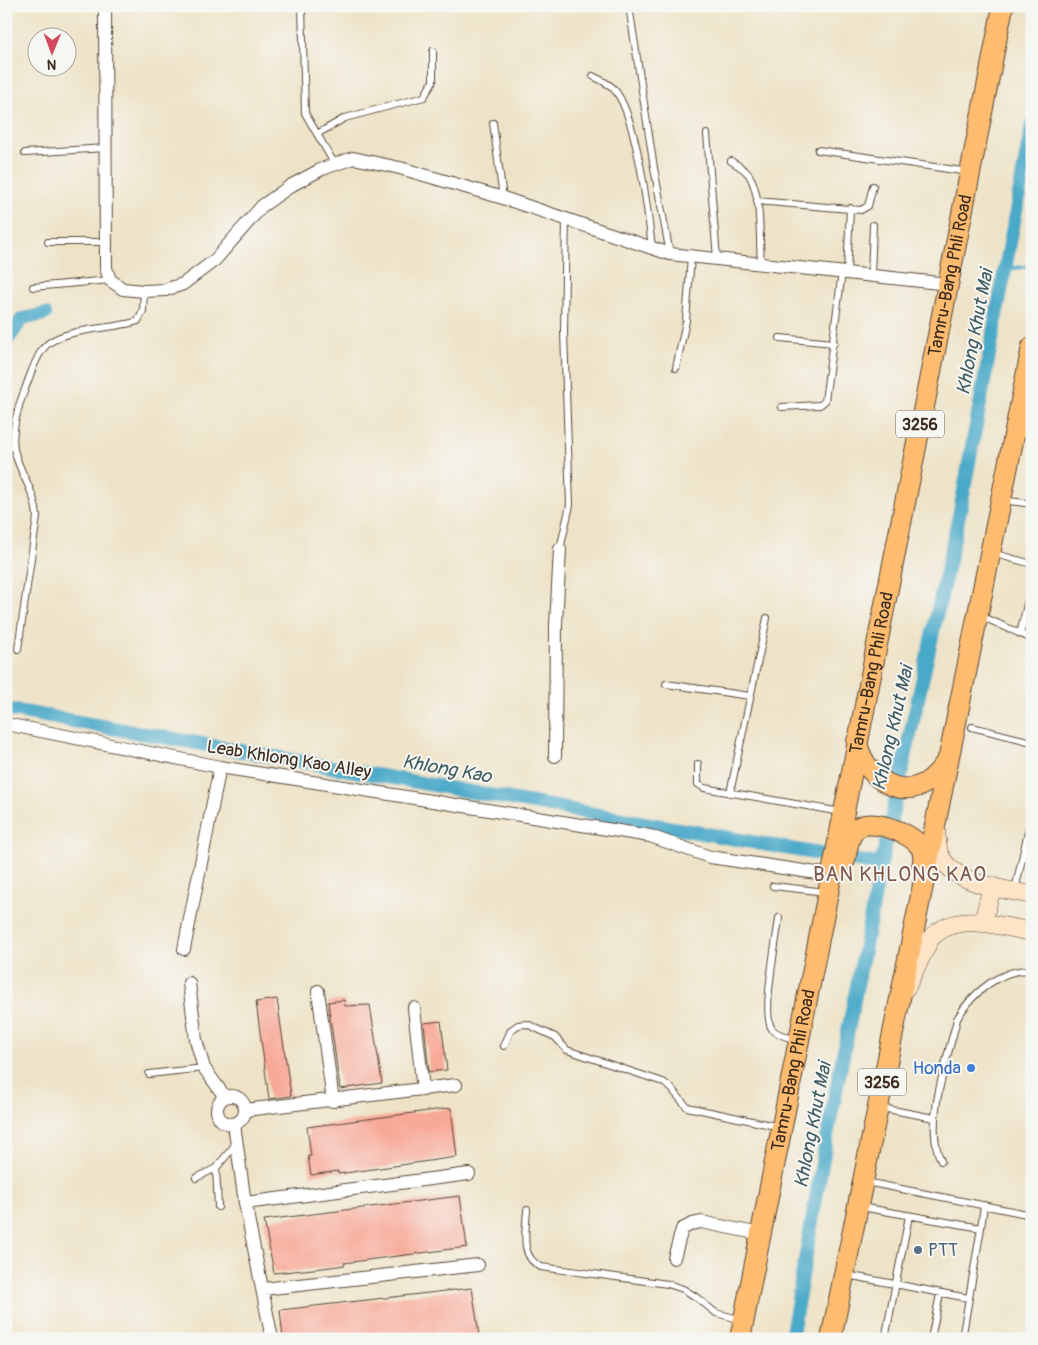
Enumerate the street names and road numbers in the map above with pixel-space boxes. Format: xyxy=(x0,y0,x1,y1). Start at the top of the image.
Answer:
street label: Tamru-Bang Phli Road xyxy=(923,193,978,359)
road number: 3256 xyxy=(896,410,944,438)
street label: Tamru-Bang Phli Road xyxy=(845,590,899,756)
street label: Leab Khlong Kao Alley xyxy=(205,735,373,784)
street label: Tamru-Bang Phli Road xyxy=(766,987,821,1153)
road number: 3256 xyxy=(858,1068,906,1096)

